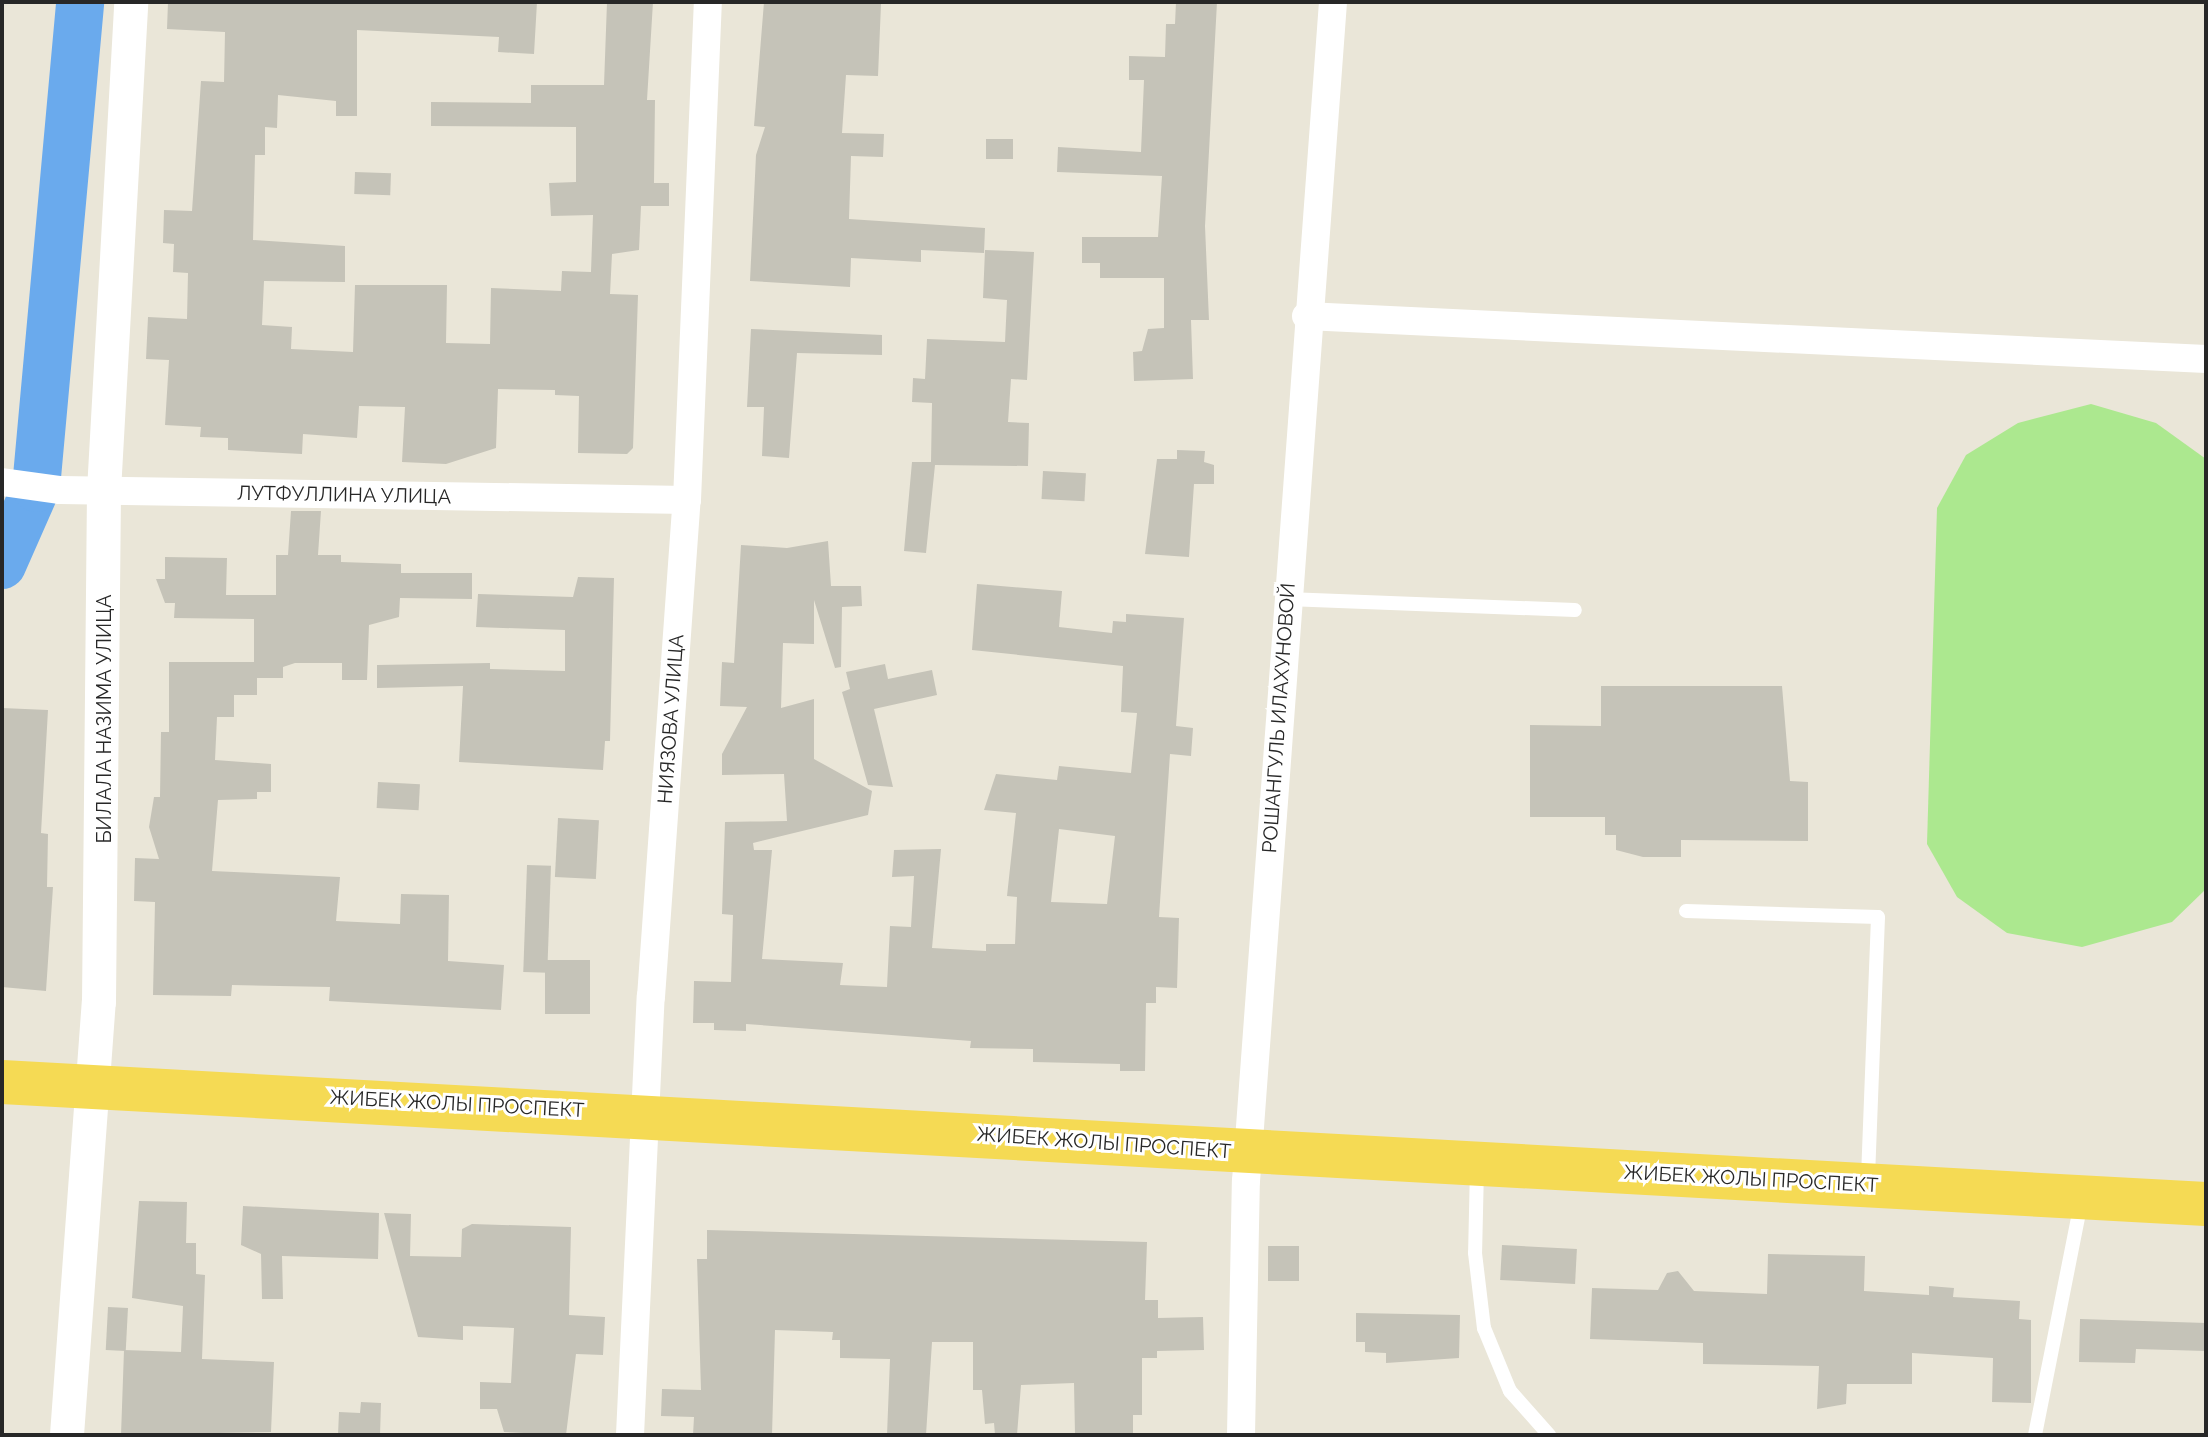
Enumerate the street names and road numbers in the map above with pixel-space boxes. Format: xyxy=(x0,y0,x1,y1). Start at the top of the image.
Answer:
street label: ЛУТФУЛЛИНА УЛИЦА xyxy=(236,481,452,509)
street label: РОШАНГУЛЬ ИЛАХУНОВОЙ xyxy=(1258,582,1300,854)
street label: БИЛАЛА НАЗИМА УЛИЦА xyxy=(92,594,116,844)
street label: НИЯЗОВА УЛИЦА xyxy=(653,633,689,805)
street label: ЖИБЕК ЖОЛЫ ПРОСПЕКТ xyxy=(329,1085,585,1123)
street label: ЖИБЕК ЖОЛЫ ПРОСПЕКТ xyxy=(976,1122,1232,1164)
street label: ЖИБЕК ЖОЛЫ ПРОСПЕКТ xyxy=(1623,1160,1879,1198)

